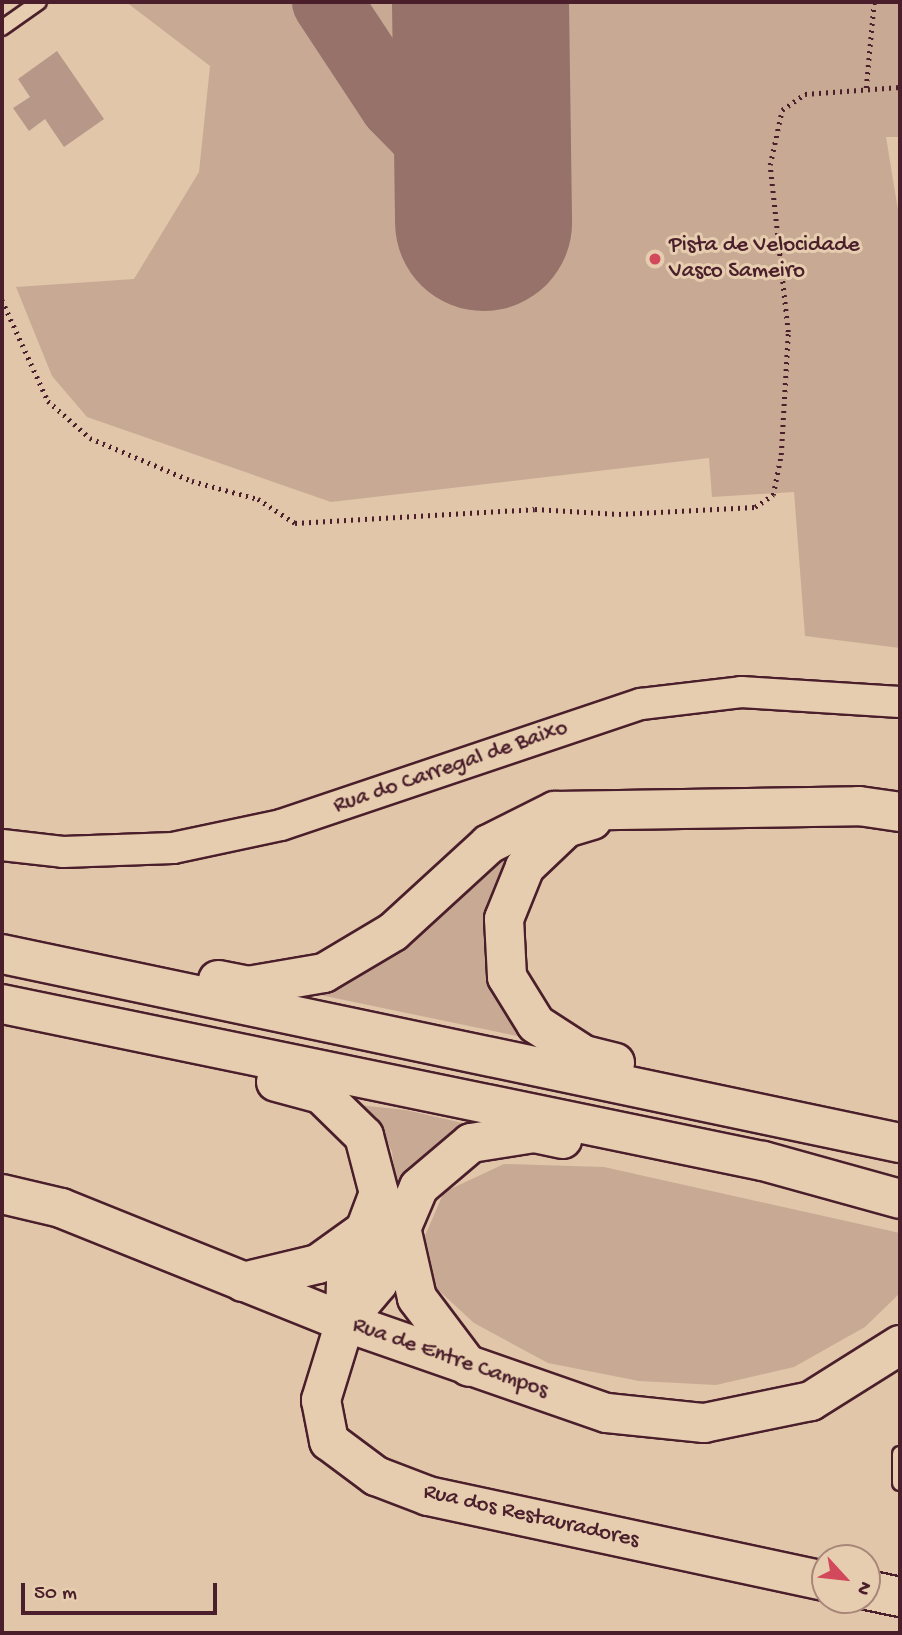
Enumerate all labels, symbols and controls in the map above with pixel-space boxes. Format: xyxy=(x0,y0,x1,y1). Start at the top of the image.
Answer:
place label: Pista de Velocidade Vasco Sameiro xyxy=(669,232,860,286)
marker: Pista de Velocidade Vasco Sameiro xyxy=(647,251,663,267)
street label: Rua do Carregal de Baixo xyxy=(330,715,572,821)
street label: Rua de Entre Campos xyxy=(348,1313,552,1405)
street label: Rua dos Restauradores xyxy=(420,1479,642,1555)
north arrow xyxy=(811,1544,881,1614)
scale bar xyxy=(24,1568,220,1612)
text: N xyxy=(850,1577,876,1599)
text: 50 m xyxy=(34,1582,77,1607)

